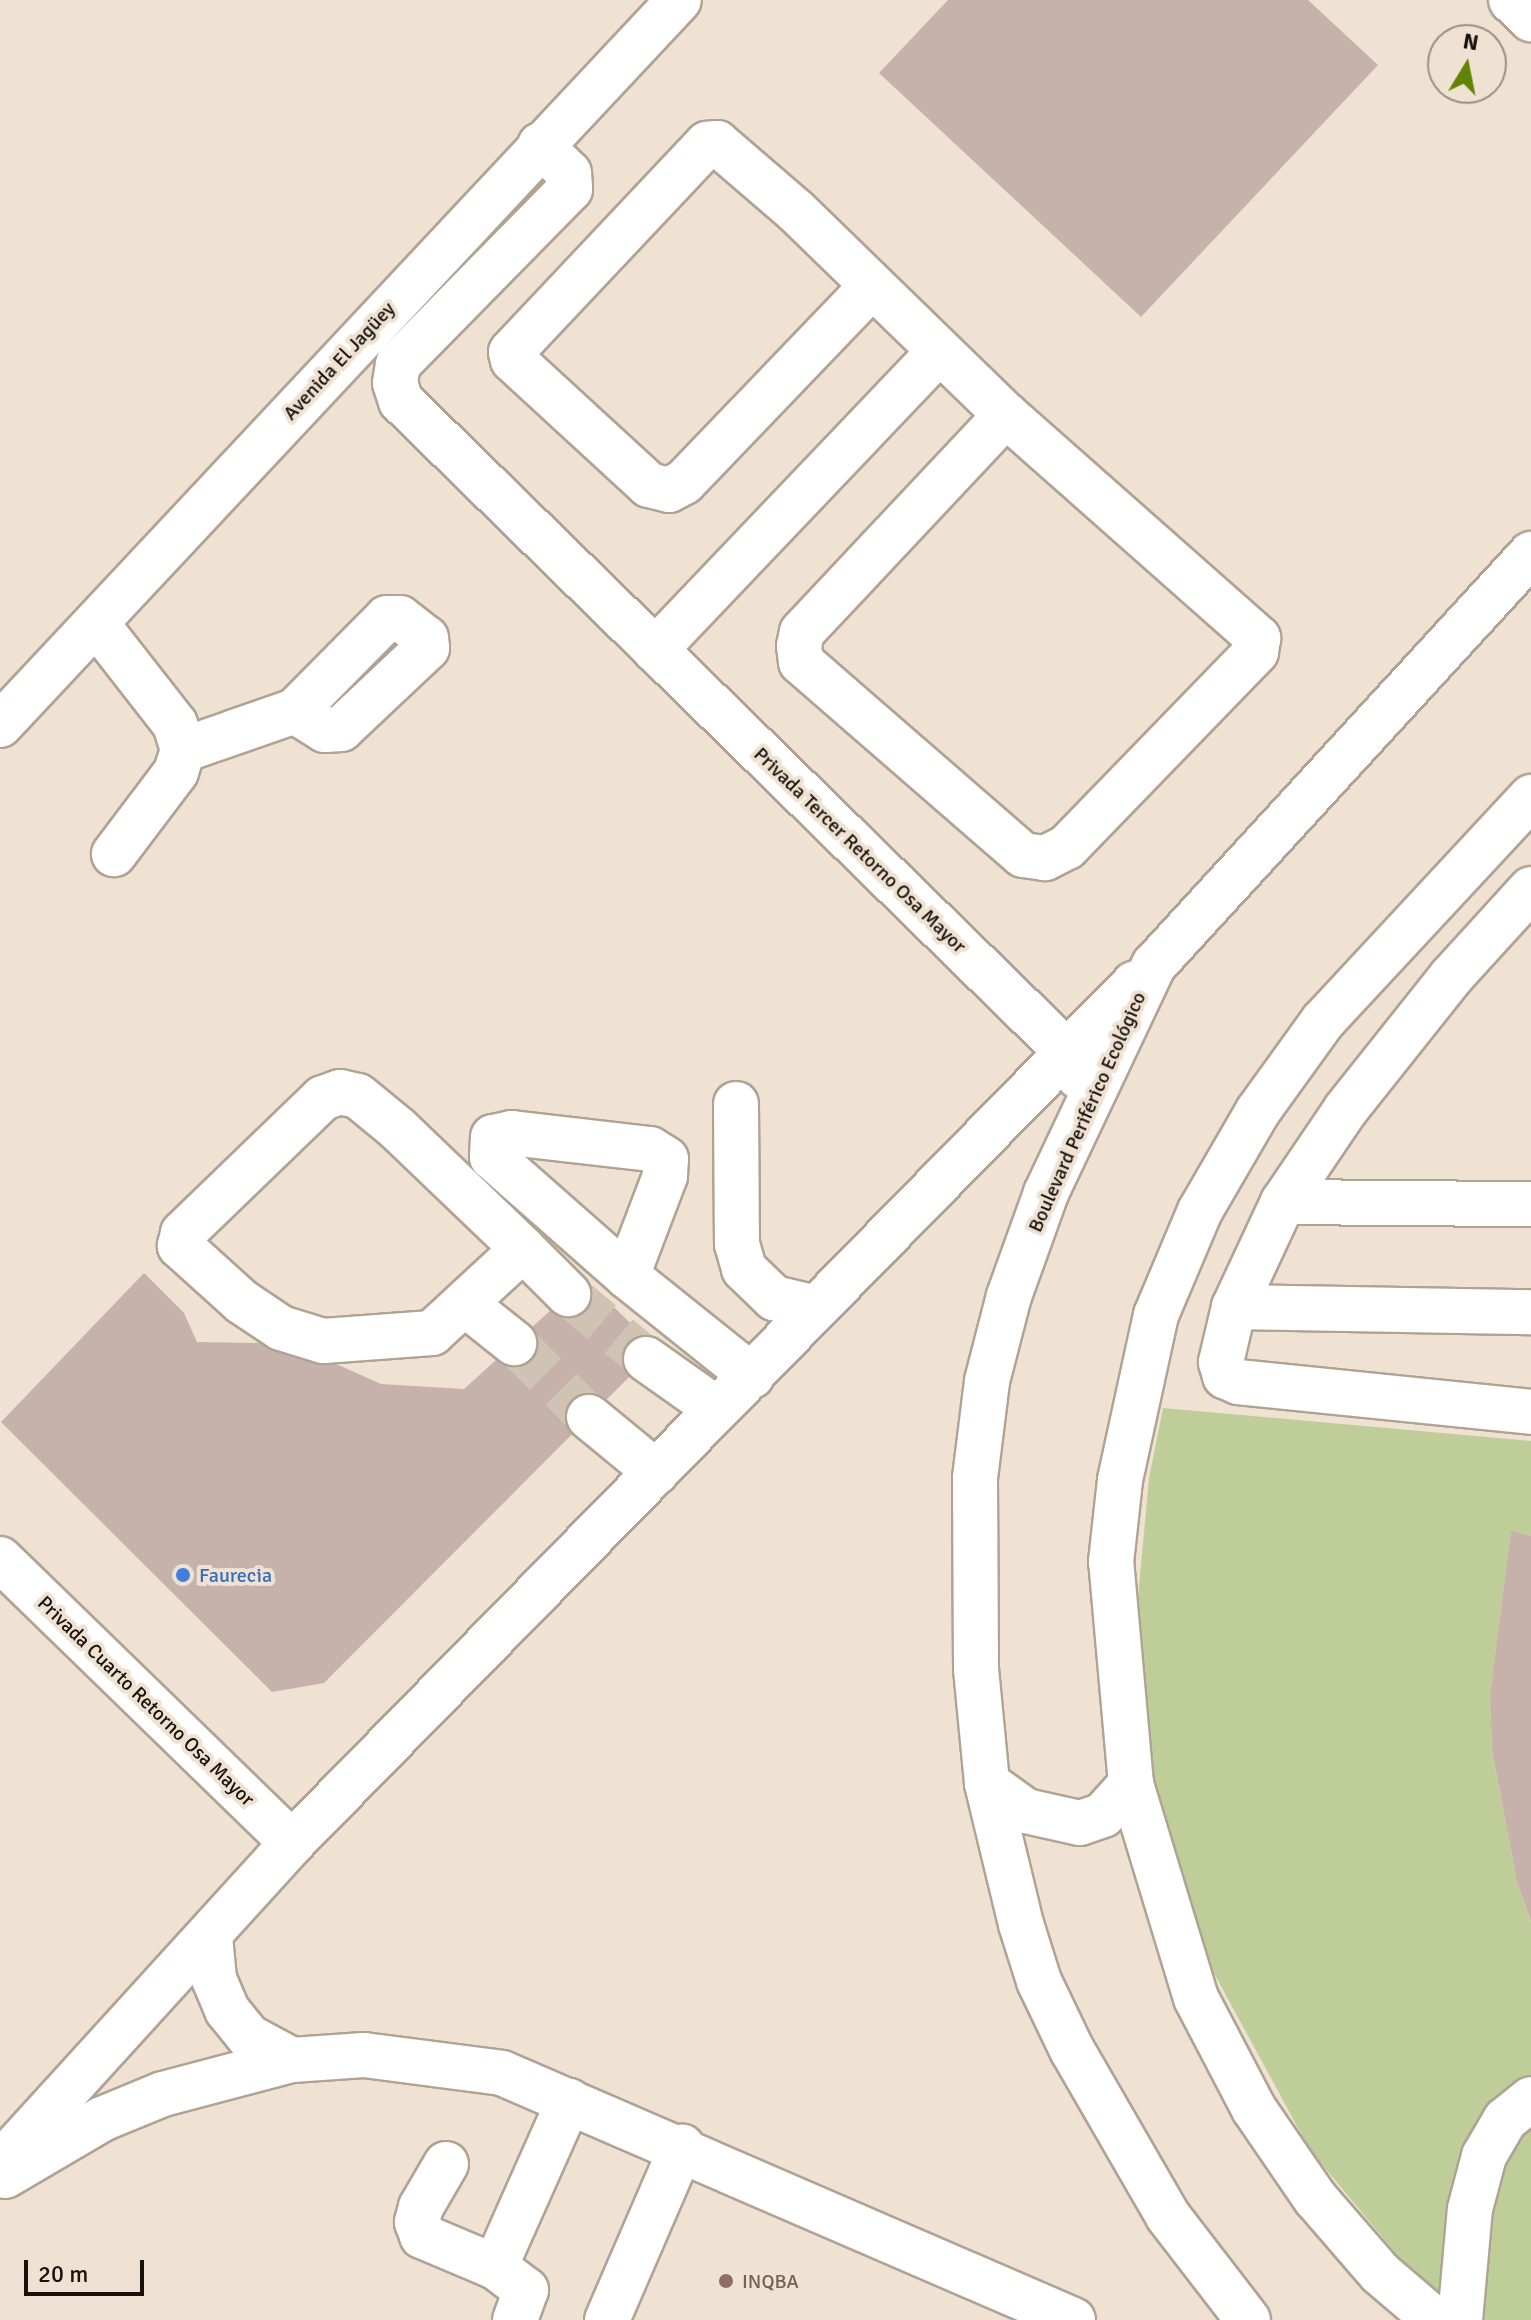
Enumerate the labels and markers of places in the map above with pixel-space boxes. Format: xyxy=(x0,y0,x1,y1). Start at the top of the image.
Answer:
place label: Faurecia xyxy=(199,1563,272,1587)
marker: Faurecia xyxy=(174,1566,192,1584)
place label: INQBA xyxy=(742,2269,799,2293)
marker: INQBA xyxy=(717,2272,735,2290)

